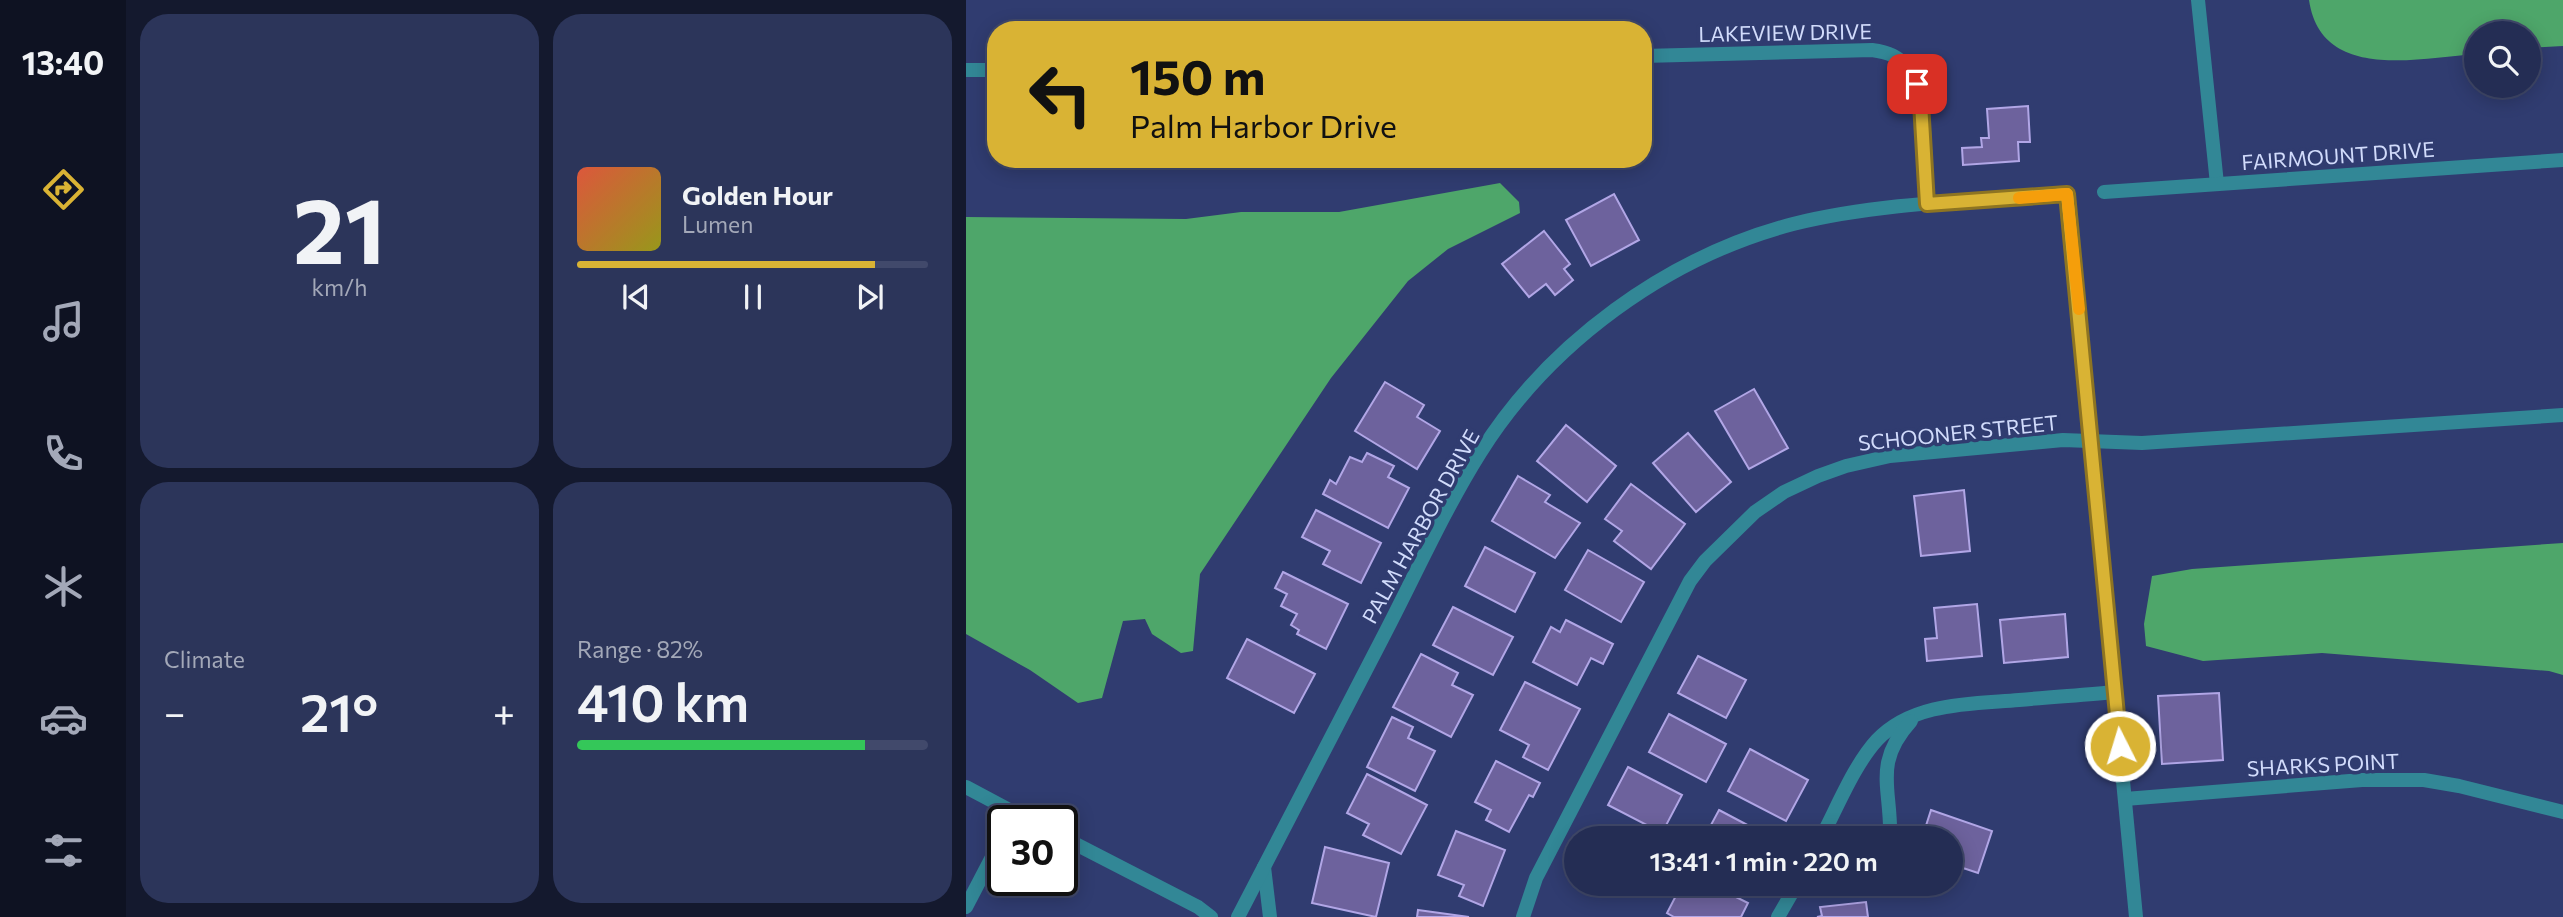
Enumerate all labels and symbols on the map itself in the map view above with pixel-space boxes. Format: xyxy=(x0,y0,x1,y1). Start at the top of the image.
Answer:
street label: LAKEVIEW DRIVE xyxy=(1698,18,1872,46)
pin xyxy=(1887,54,1947,114)
street label: FAIRMOUNT DRIVE xyxy=(2241,136,2435,174)
street label: SCHOONER STREET xyxy=(1857,409,2059,455)
street label: PALM HARBOR DRIVE xyxy=(1356,425,1484,627)
position arrow xyxy=(2083,709,2157,783)
street label: SHARKS POINT xyxy=(2246,748,2400,780)
speed limit sign: 30 xyxy=(987,805,1078,896)

